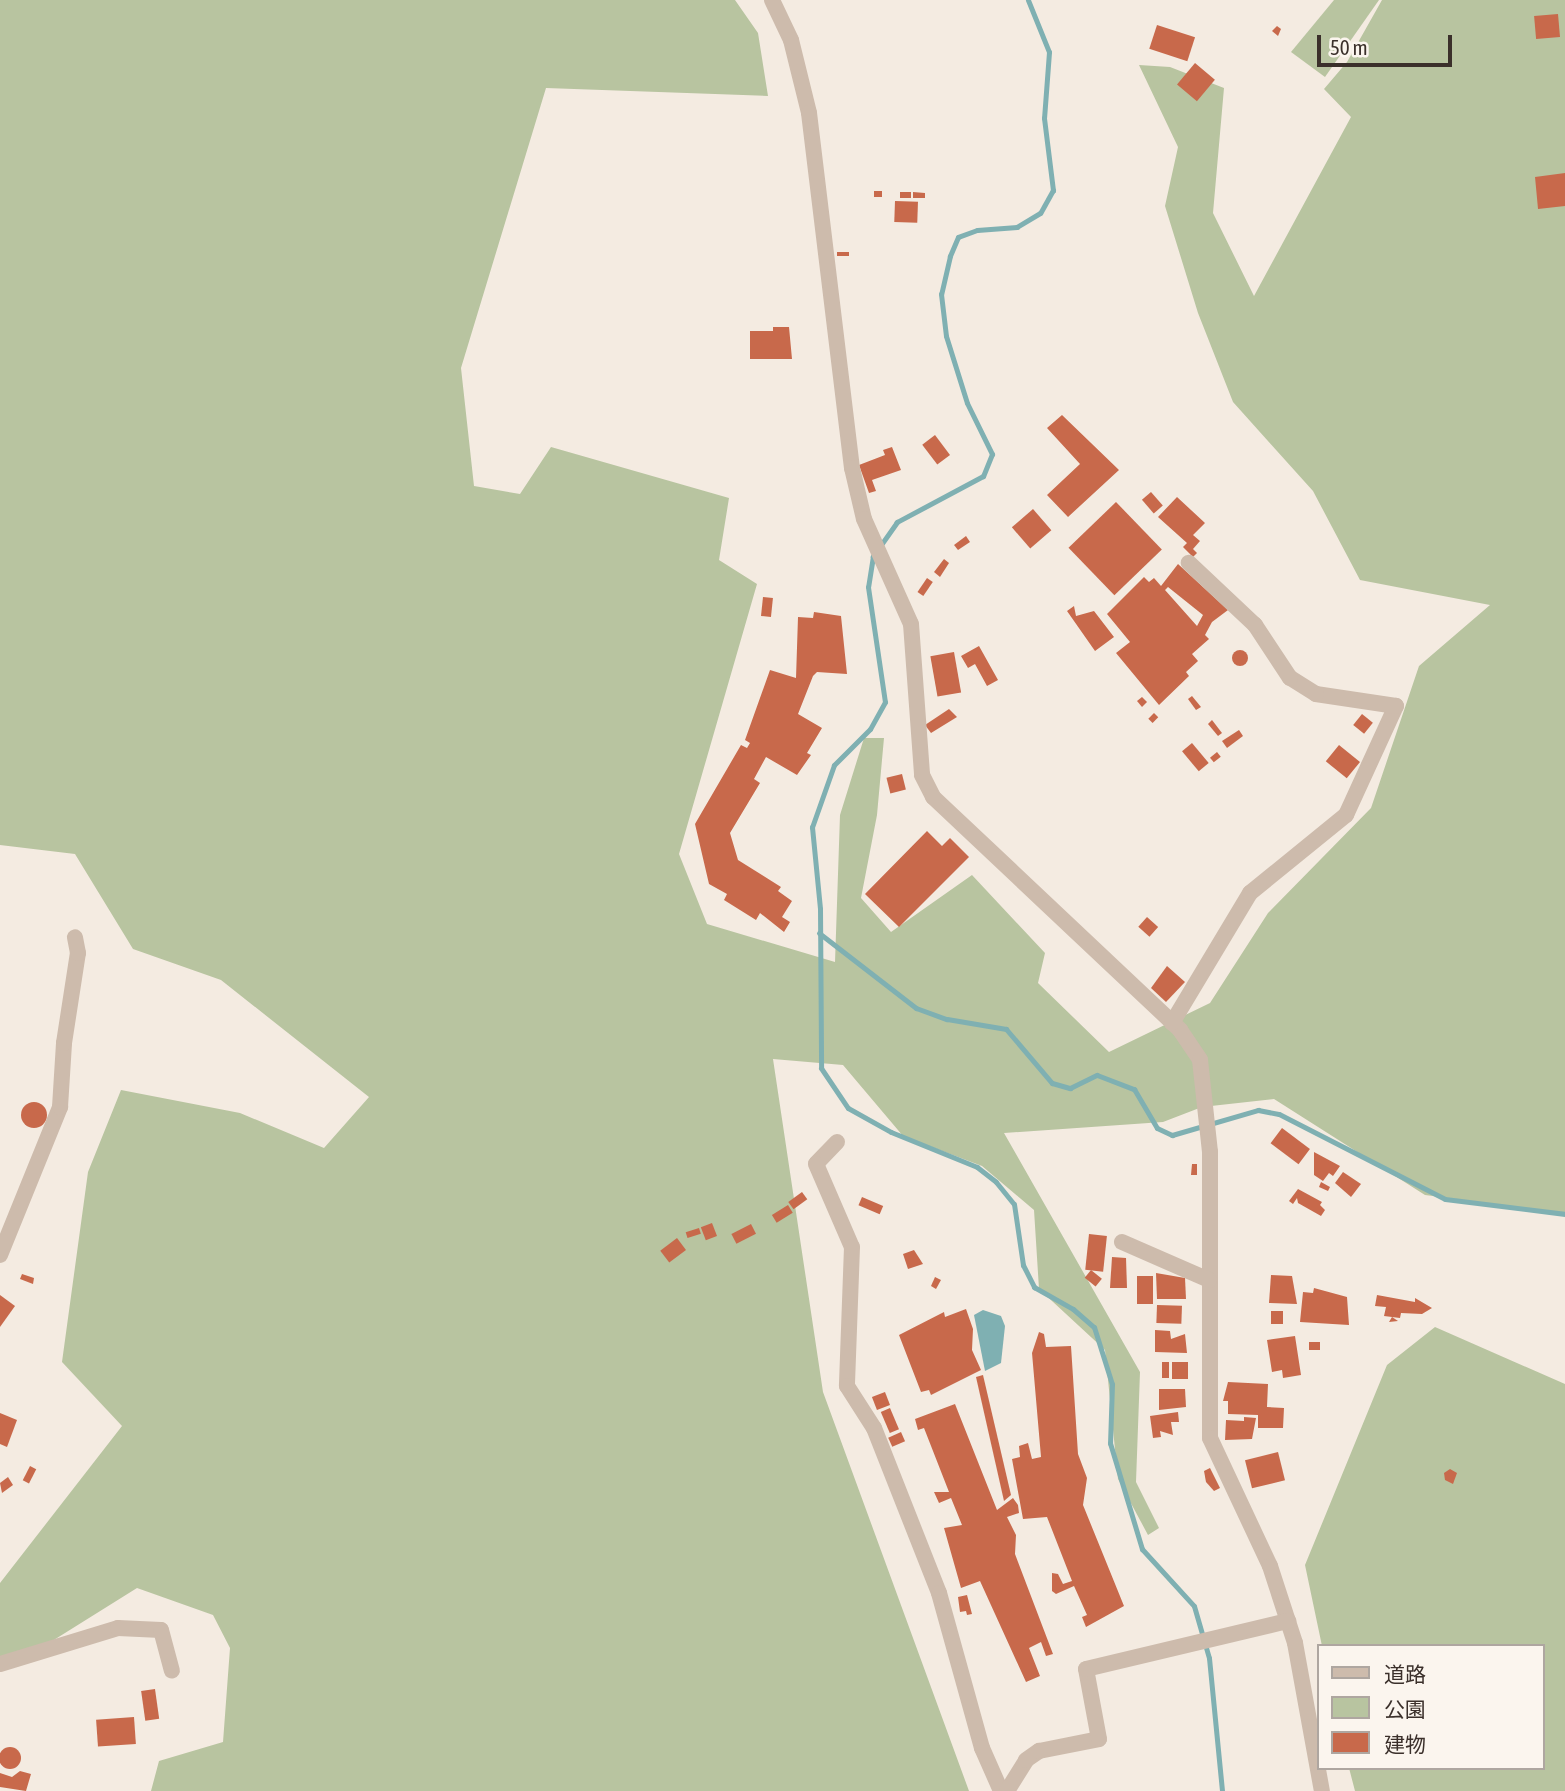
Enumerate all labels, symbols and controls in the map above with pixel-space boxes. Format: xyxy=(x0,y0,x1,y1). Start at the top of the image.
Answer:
scale bar xyxy=(1320,21,1455,65)
text: 50 m xyxy=(1330,35,1368,59)
legend xyxy=(1316,1644,1544,1770)
text: 道路 xyxy=(1384,1662,1426,1686)
text: 公園 xyxy=(1384,1697,1426,1721)
text: 建物 xyxy=(1384,1732,1426,1756)

